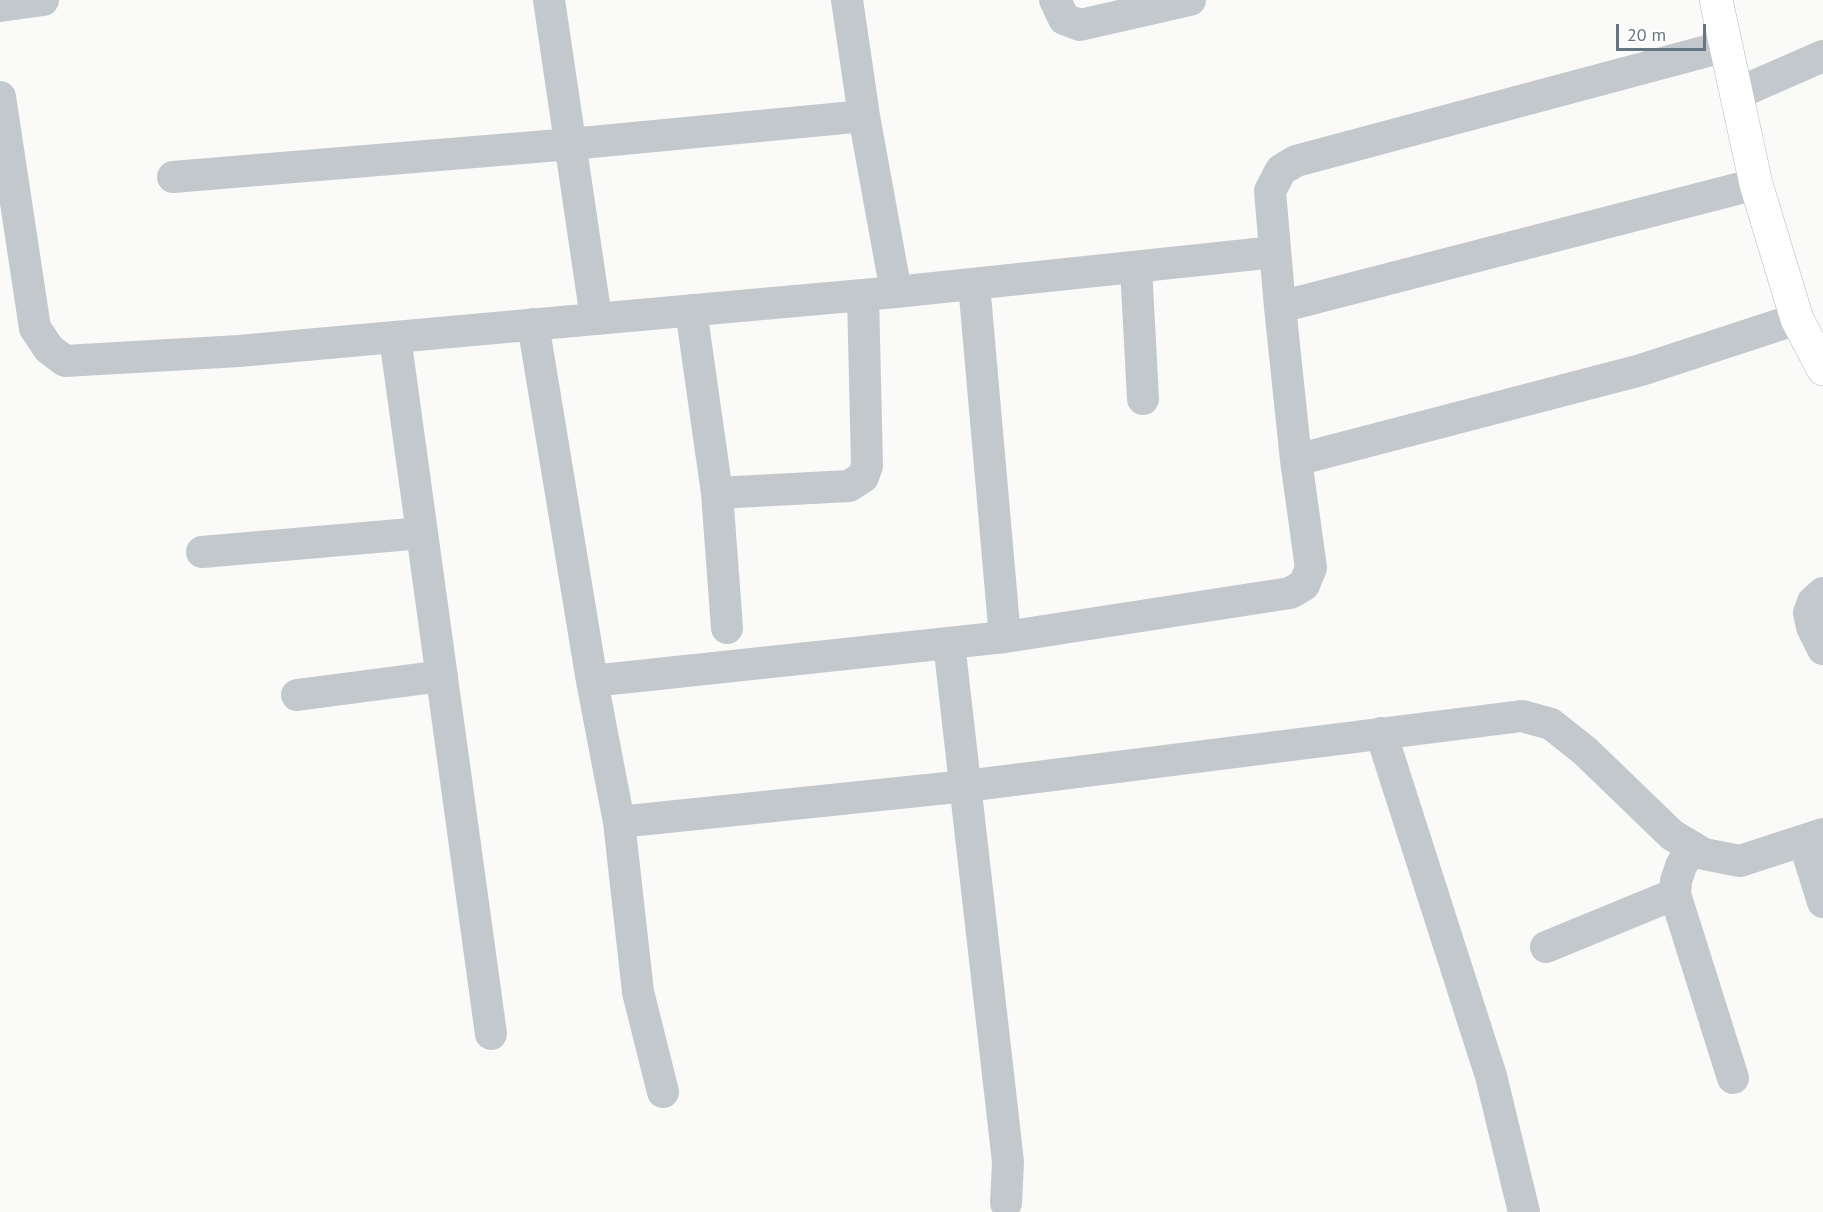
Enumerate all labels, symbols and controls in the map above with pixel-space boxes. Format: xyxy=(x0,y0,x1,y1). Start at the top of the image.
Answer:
scale bar xyxy=(1619,12,1709,50)
text: 20 m xyxy=(1627,23,1666,46)

